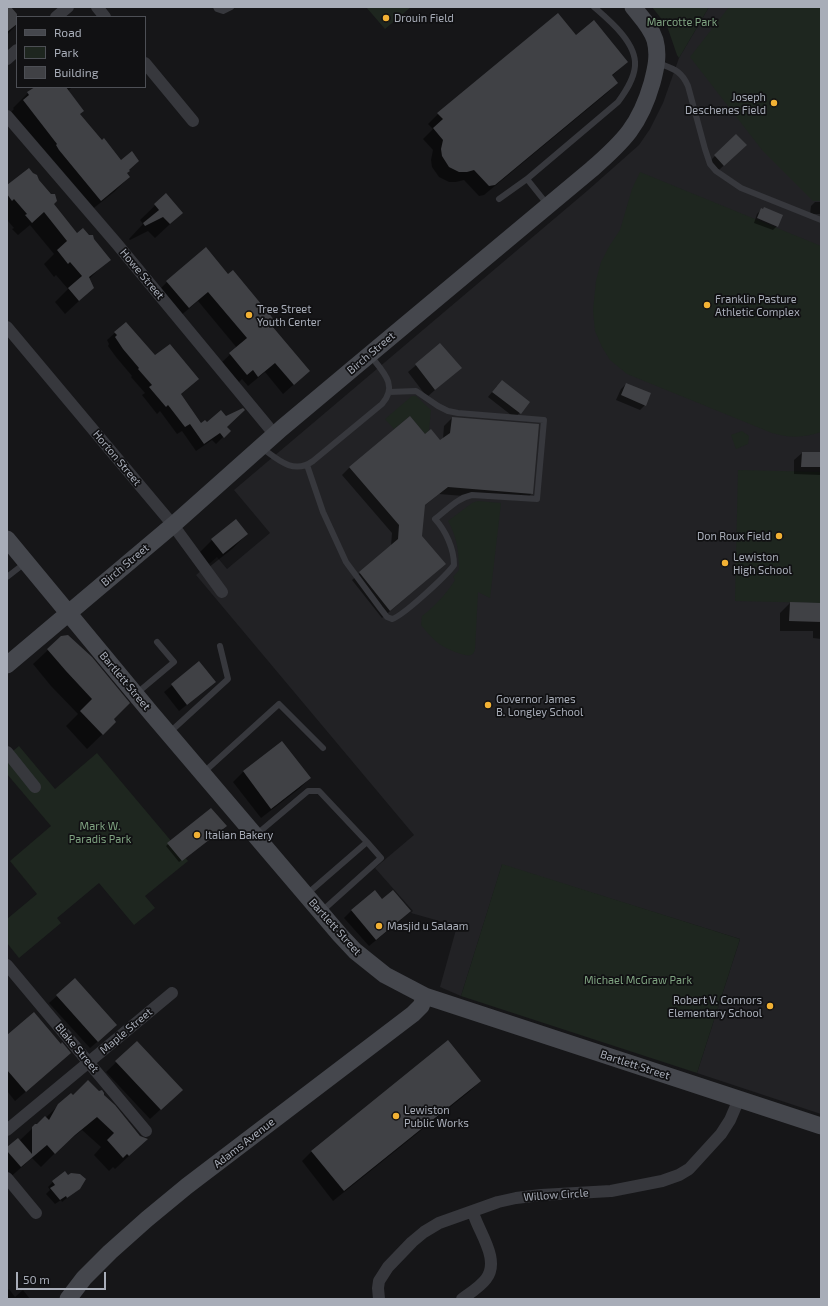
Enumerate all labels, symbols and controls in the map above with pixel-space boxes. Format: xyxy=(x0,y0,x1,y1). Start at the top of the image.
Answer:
place label: Drouin Field xyxy=(394,11,454,25)
marker: Drouin Field xyxy=(381,13,391,23)
park label: Marcotte Park xyxy=(647,15,717,29)
legend xyxy=(16,16,146,88)
text: Road xyxy=(54,25,82,39)
text: Park xyxy=(54,45,79,59)
text: Building xyxy=(54,65,98,79)
place label: Joseph Deschenes Field xyxy=(685,90,766,116)
marker: Joseph Deschenes Field xyxy=(769,98,779,108)
street label: Howe Street xyxy=(117,246,167,302)
place label: Franklin Pasture Athletic Complex xyxy=(715,292,800,318)
marker: Franklin Pasture Athletic Complex xyxy=(702,300,712,310)
place label: Tree Street Youth Center xyxy=(257,302,321,328)
marker: Tree Street Youth Center xyxy=(244,310,254,320)
street label: Birch Street xyxy=(344,329,398,377)
street label: Horton Street xyxy=(90,428,144,488)
place label: Don Roux Field xyxy=(697,529,771,543)
marker: Don Roux Field xyxy=(774,531,784,541)
street label: Birch Street xyxy=(98,541,152,589)
place label: Lewiston High School xyxy=(733,550,792,576)
marker: Lewiston High School xyxy=(720,558,730,568)
street label: Bartlett Street xyxy=(97,649,153,713)
place label: Governor James B. Longley School xyxy=(496,692,583,718)
marker: Governor James B. Longley School xyxy=(483,700,493,710)
park label: Mark W. Paradis Park xyxy=(69,819,131,845)
place label: Italian Bakery xyxy=(205,828,273,842)
marker: Italian Bakery xyxy=(192,830,202,840)
street label: Bartlett Street xyxy=(306,896,364,958)
place label: Masjid u Salaam xyxy=(387,919,468,933)
marker: Masjid u Salaam xyxy=(374,921,384,931)
park label: Michael McGraw Park xyxy=(584,973,692,987)
place label: Robert V. Connors Elementary School xyxy=(668,993,762,1019)
marker: Robert V. Connors Elementary School xyxy=(765,1001,775,1011)
street label: Maple Street xyxy=(97,1005,155,1057)
street label: Blake Street xyxy=(53,1021,101,1075)
street label: Bartlett Street xyxy=(599,1048,671,1082)
place label: Lewiston Public Works xyxy=(404,1103,469,1129)
marker: Lewiston Public Works xyxy=(391,1111,401,1121)
street label: Adams Avenue xyxy=(211,1115,277,1171)
street label: Willow Circle xyxy=(523,1186,589,1204)
scale bar xyxy=(18,1264,108,1290)
text: 50 m xyxy=(23,1272,50,1286)

